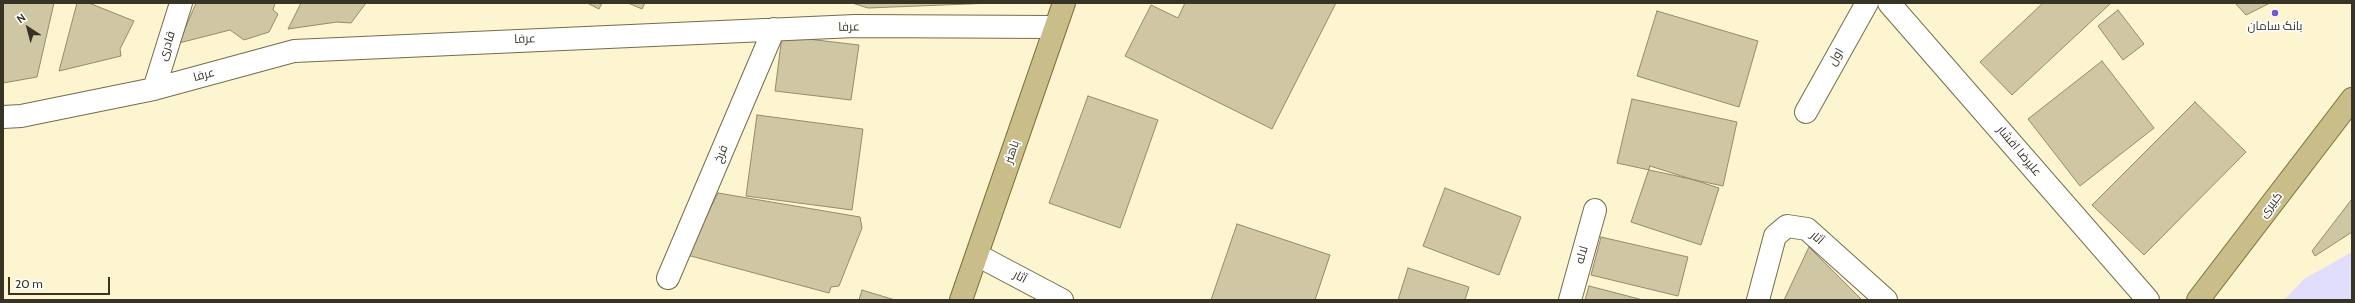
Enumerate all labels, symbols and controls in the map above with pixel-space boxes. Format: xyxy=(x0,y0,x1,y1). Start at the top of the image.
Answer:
north arrow xyxy=(8,8,48,48)
marker: بانک سامان xyxy=(2270,8,2280,18)
text: N xyxy=(14,10,28,26)
place label: بانک سامان xyxy=(2247,19,2303,33)
street label: عرفا xyxy=(838,20,860,34)
street label: قادری xyxy=(155,29,179,63)
street label: عرفا xyxy=(514,31,536,47)
street label: اول xyxy=(1825,46,1847,68)
street label: عرفا xyxy=(192,65,216,85)
street label: علیرضا افشار xyxy=(1994,123,2044,179)
street label: باهنر xyxy=(1001,139,1023,165)
street label: فرخ xyxy=(711,143,731,165)
street label: کبیری xyxy=(2256,189,2286,221)
street label: آثار xyxy=(1807,228,1827,248)
street label: لاله xyxy=(1573,244,1591,266)
street label: آثار xyxy=(1011,268,1029,286)
scale bar xyxy=(10,269,112,295)
text: 20 m xyxy=(15,276,43,291)

